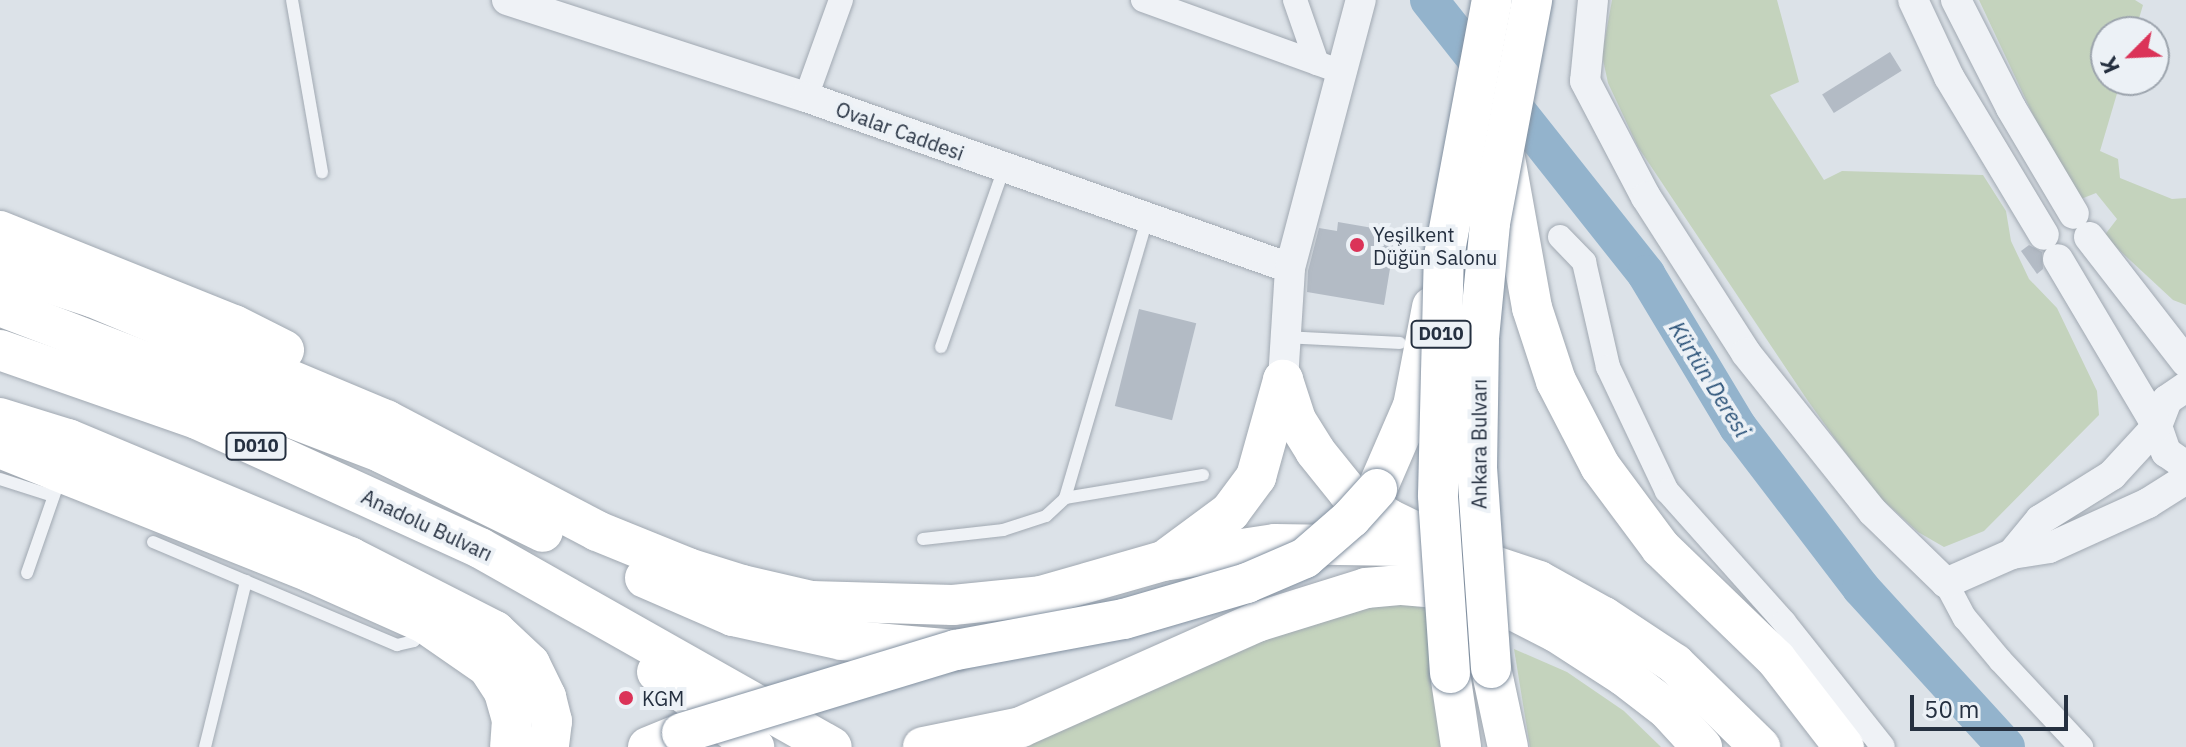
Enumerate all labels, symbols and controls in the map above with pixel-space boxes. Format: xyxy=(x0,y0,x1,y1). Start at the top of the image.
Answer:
north arrow xyxy=(2090,16,2170,96)
text: K xyxy=(2093,52,2126,78)
street label: Ovalar Caddesi xyxy=(833,97,967,165)
place label: Yeşilkent Düğün Salonu xyxy=(1373,222,1497,269)
marker: Yeşilkent Düğün Salonu xyxy=(1348,236,1366,254)
water label: Kürtün Deresi xyxy=(1664,316,1756,442)
road number: D010 xyxy=(1409,320,1473,348)
street label: Ankara Bulvarı xyxy=(1467,379,1491,509)
road number: D010 xyxy=(224,432,288,460)
street label: Anadolu Bulvarı xyxy=(358,484,496,566)
scale bar xyxy=(1914,679,2072,729)
place label: KGM xyxy=(642,686,684,710)
marker: KGM xyxy=(617,689,635,707)
text: 50 m xyxy=(1924,693,1979,725)

